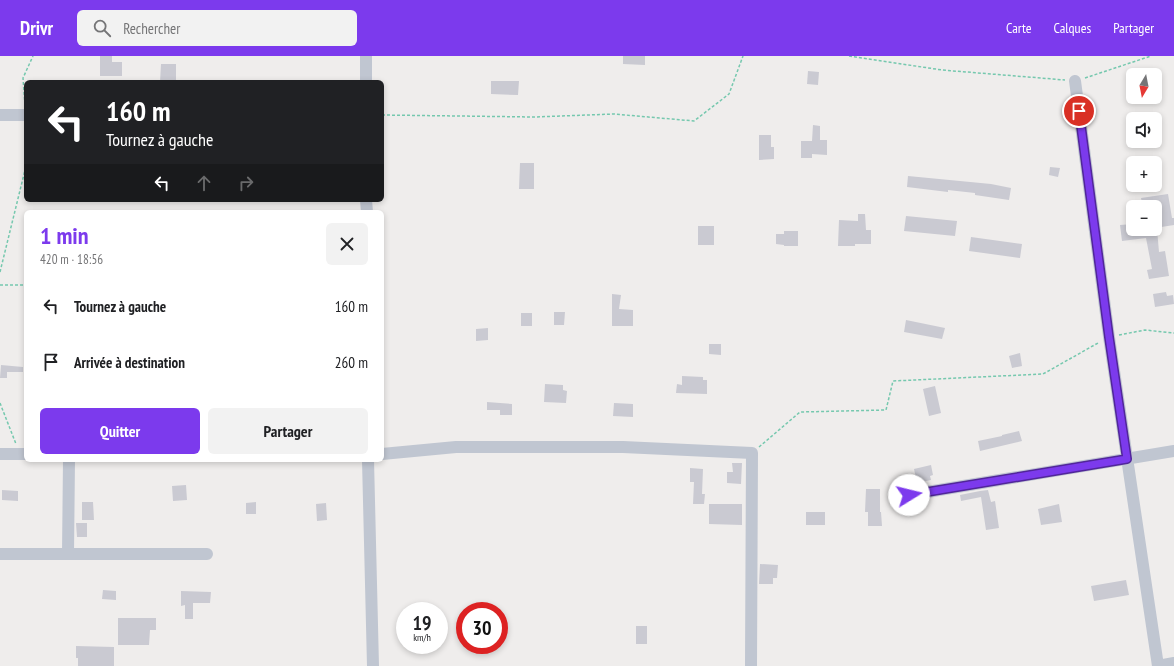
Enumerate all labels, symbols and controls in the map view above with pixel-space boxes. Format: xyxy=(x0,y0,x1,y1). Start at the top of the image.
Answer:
search box xyxy=(77,10,357,46)
text: Drivr xyxy=(20,16,53,40)
icon: search xyxy=(91,17,113,39)
text: Rechercher xyxy=(123,19,180,38)
text: Carte xyxy=(1006,19,1031,37)
text: Calques xyxy=(1053,19,1091,37)
text: Partager xyxy=(1113,19,1154,37)
north arrow xyxy=(1126,68,1162,104)
map controls xyxy=(1126,68,1162,236)
text: 160 m xyxy=(106,92,170,129)
pin xyxy=(1062,94,1096,128)
icon: left xyxy=(40,96,92,148)
icon: arrive xyxy=(1068,100,1090,122)
button: sound xyxy=(1126,112,1162,148)
text: Tournez à gauche xyxy=(106,128,213,151)
button: + xyxy=(1126,156,1162,192)
icon: left xyxy=(151,172,173,194)
icon: ahead xyxy=(193,172,215,194)
icon: right xyxy=(235,172,257,194)
button: − xyxy=(1126,200,1162,236)
text: 1 min xyxy=(40,220,88,251)
button: close xyxy=(326,223,368,265)
text: 420 m · 18:56 xyxy=(40,251,103,268)
icon: left xyxy=(40,295,62,317)
text: Tournez à gauche xyxy=(74,297,166,316)
text: 160 m xyxy=(335,297,368,316)
icon: arrive xyxy=(40,351,62,373)
text: Arrivée à destination xyxy=(74,353,185,372)
text: 260 m xyxy=(335,353,368,372)
button: Quitter xyxy=(40,408,200,454)
button: Partager xyxy=(208,408,368,454)
position arrow xyxy=(888,474,930,516)
speed limit sign: 30 xyxy=(456,602,508,654)
text: 19 xyxy=(412,610,432,636)
text: km/h xyxy=(413,631,431,644)

